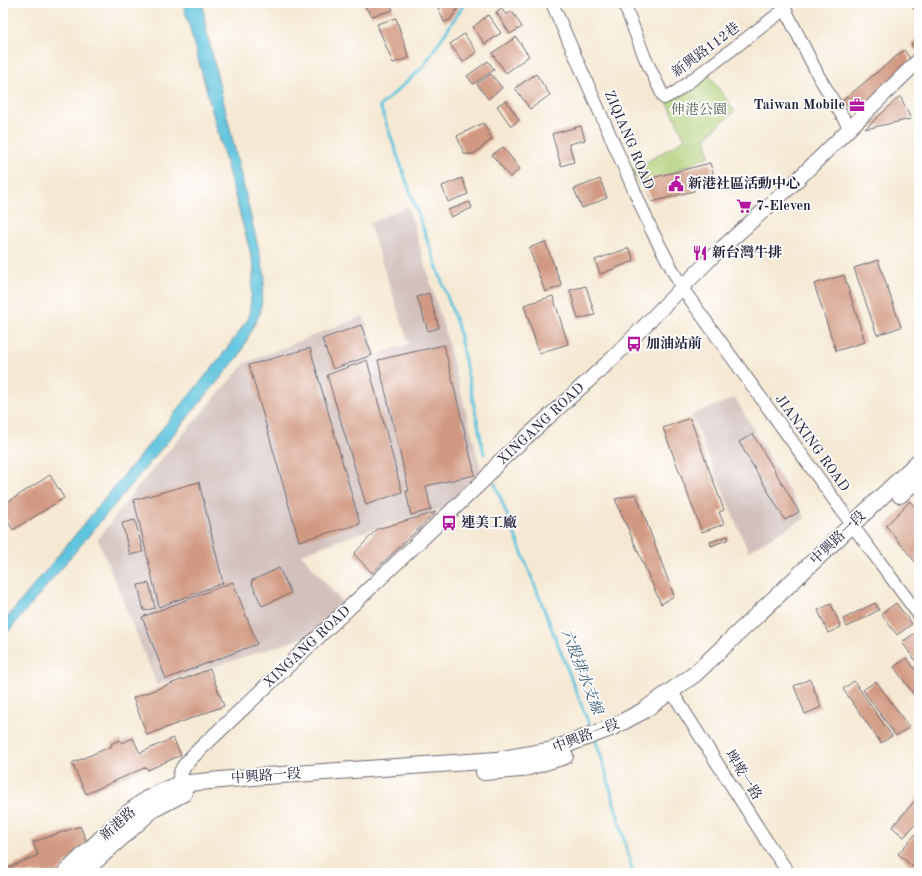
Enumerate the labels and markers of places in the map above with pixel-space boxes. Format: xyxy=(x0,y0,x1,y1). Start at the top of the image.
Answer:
office icon: Taiwan Mobile xyxy=(848,96,866,114)
place label: Taiwan Mobile xyxy=(753,98,845,112)
public building icon: 新港社區活動中心 xyxy=(667,175,685,193)
place label: 新港社區活動中心 xyxy=(688,175,800,191)
supermarket icon: 7-Eleven xyxy=(735,197,753,215)
place label: 7-Eleven xyxy=(756,199,811,213)
restaurant icon: 新台灣牛排 xyxy=(691,244,709,262)
place label: 新台灣牛排 xyxy=(712,244,782,260)
bus stop icon: 加油站前 xyxy=(625,335,643,353)
place label: 加油站前 xyxy=(646,335,702,351)
bus stop icon: 連美工廠 xyxy=(440,514,458,532)
place label: 連美工廠 xyxy=(461,514,517,530)

